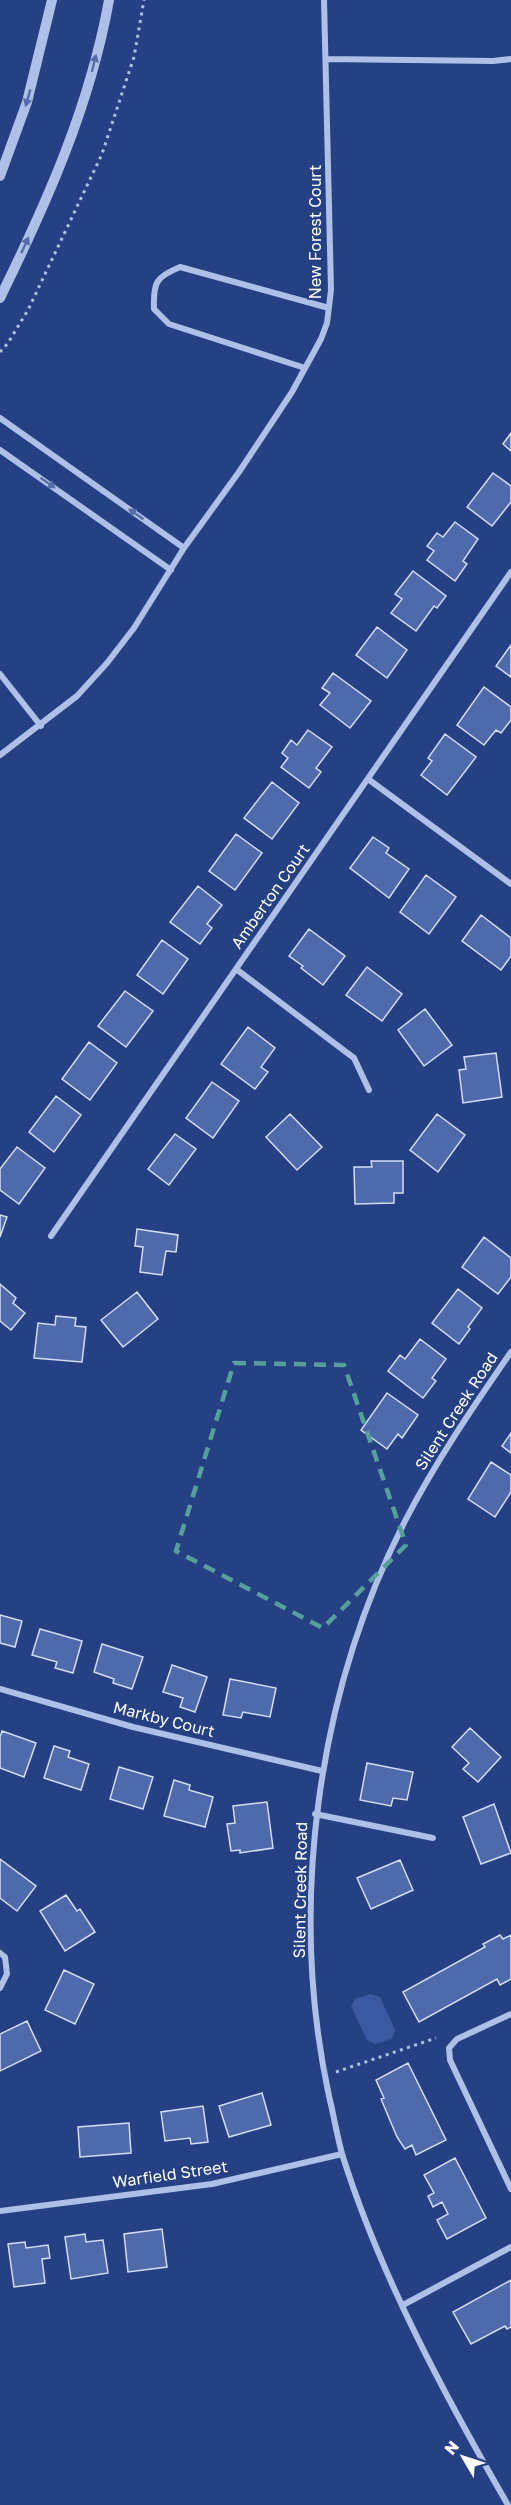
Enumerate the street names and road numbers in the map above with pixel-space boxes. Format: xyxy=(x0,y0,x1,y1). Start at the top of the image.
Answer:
street label: New Forest Court xyxy=(305,165,325,299)
street label: Amberton Court xyxy=(226,840,314,952)
street label: Silent Creek Road xyxy=(410,1348,502,1474)
street label: Markby Court xyxy=(111,1697,217,1741)
street label: Silent Creek Road xyxy=(289,1822,311,1958)
street label: Warfield Street xyxy=(111,2156,229,2192)

